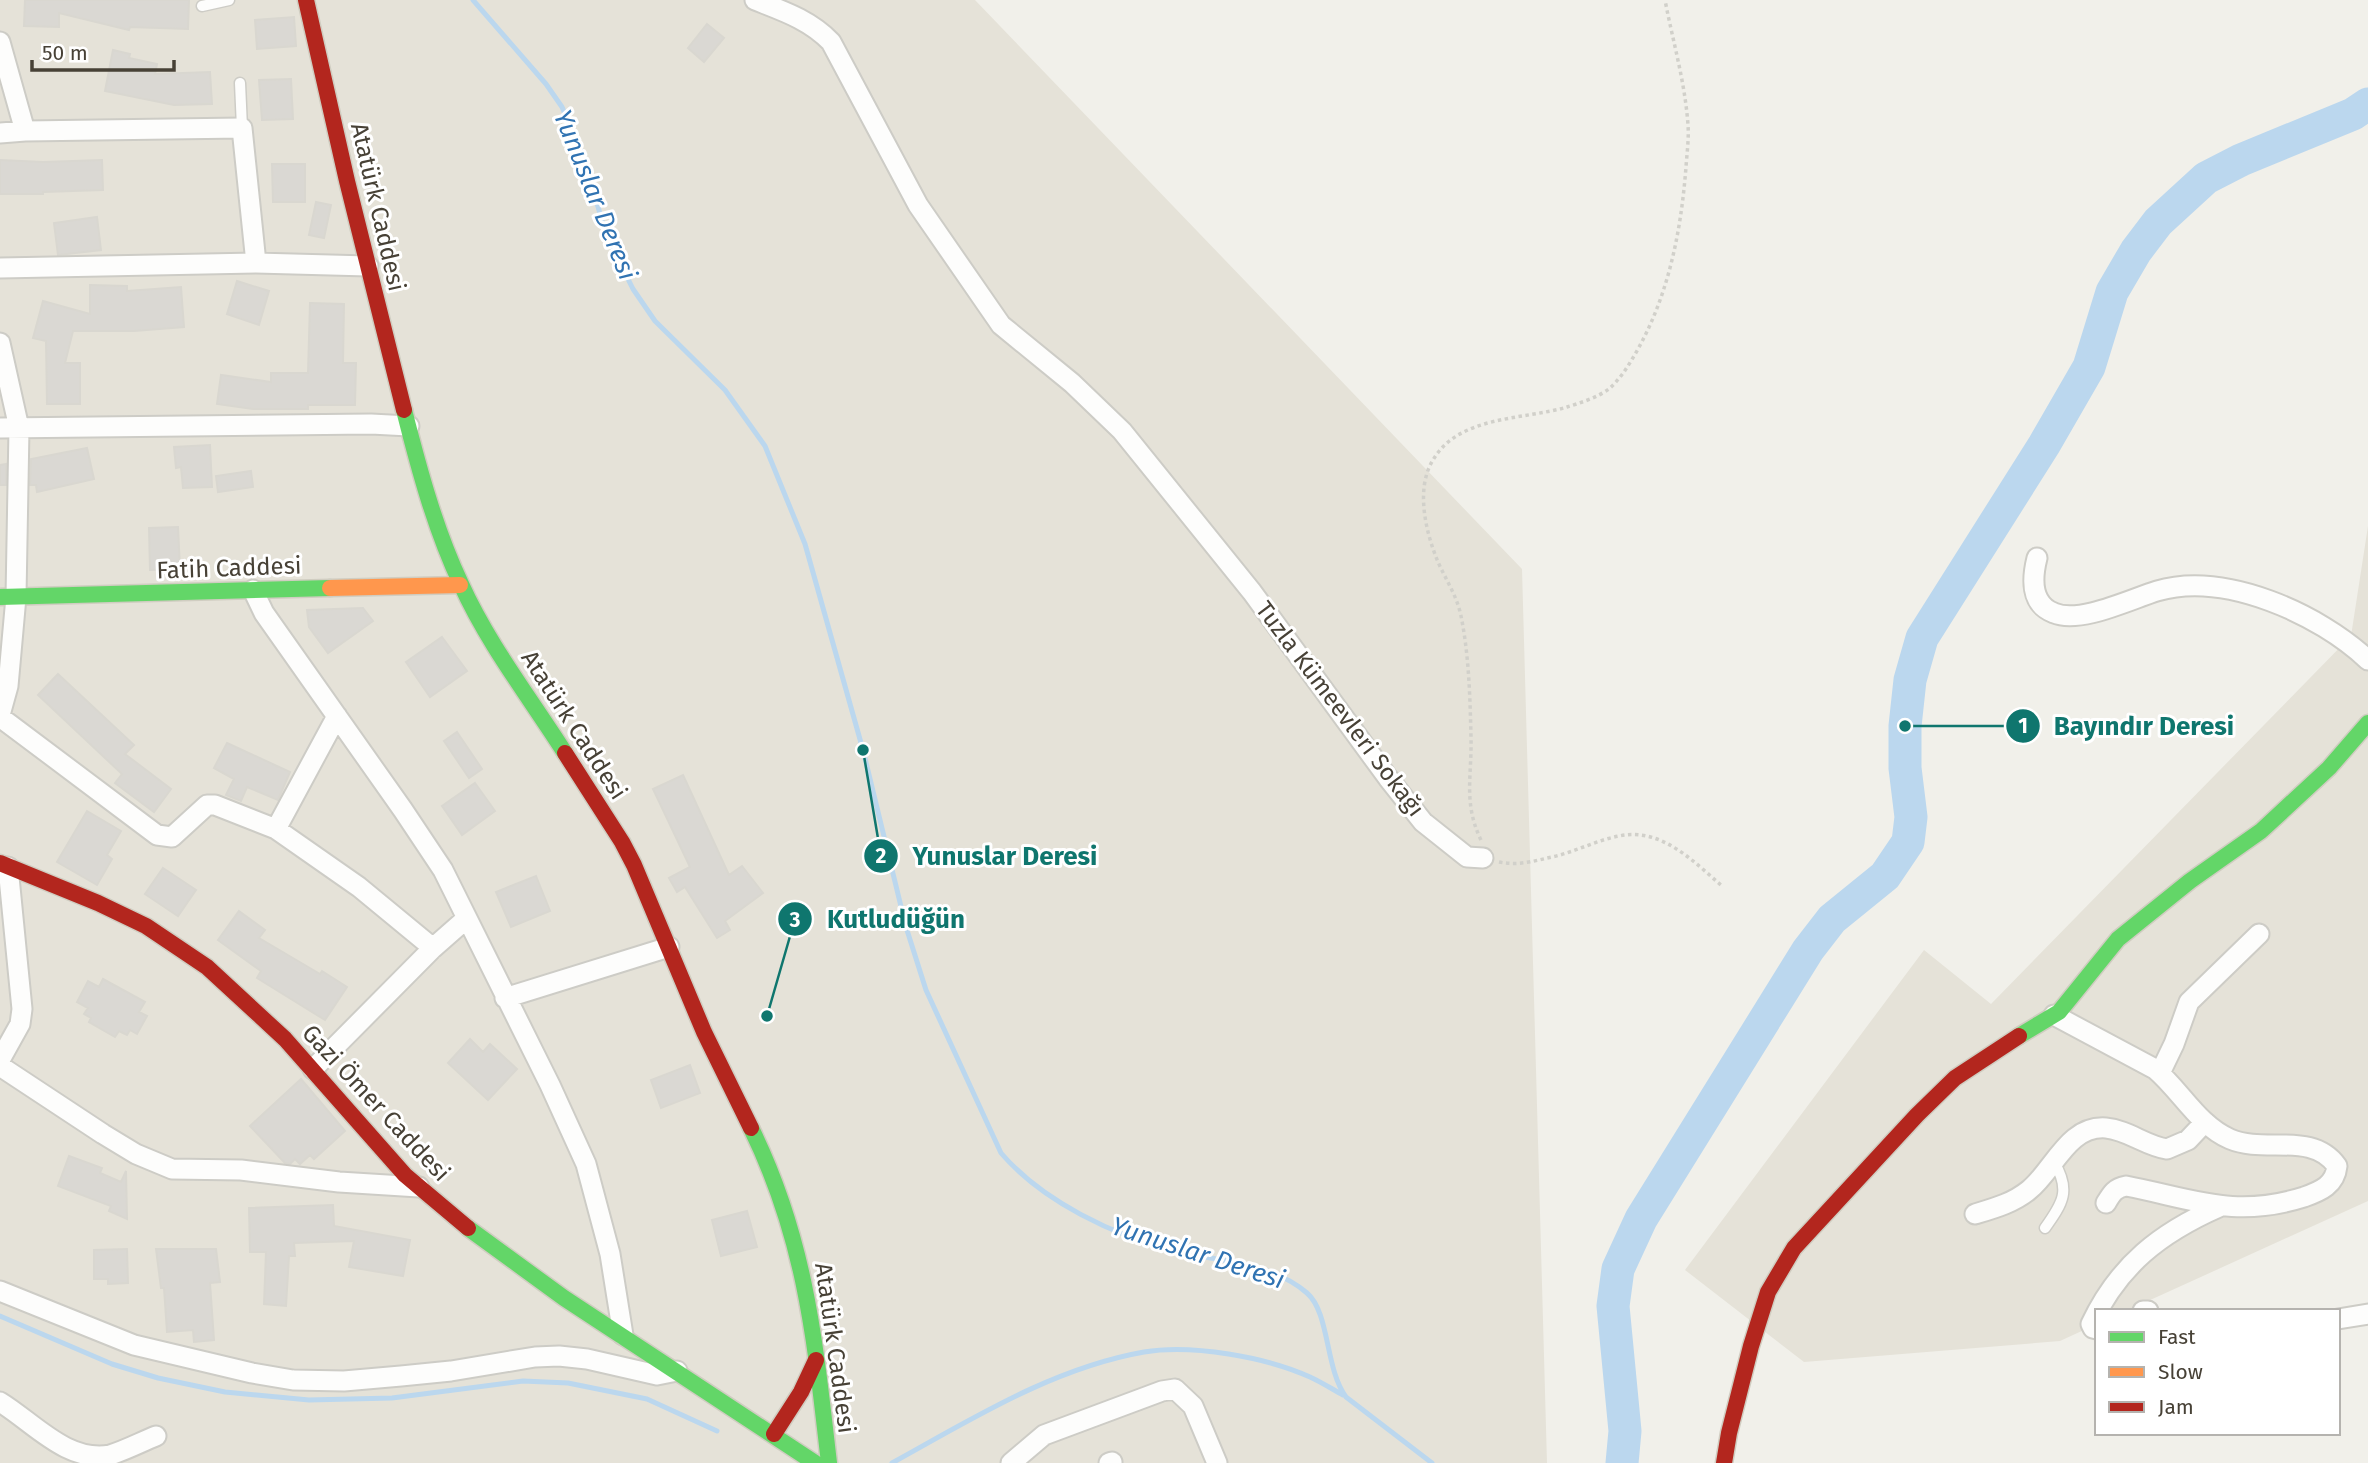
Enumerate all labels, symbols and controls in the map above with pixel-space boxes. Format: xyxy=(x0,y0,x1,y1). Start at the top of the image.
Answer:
scale bar xyxy=(32,28,173,72)
text: 50 m xyxy=(42,40,88,66)
water label: Yunuslar Deresi xyxy=(547,105,643,285)
street label: Atatürk Caddesi xyxy=(345,120,411,294)
street label: Fatih Caddesi xyxy=(156,551,302,585)
street label: Tuzla Kümeevleri Sokağı xyxy=(1250,596,1430,822)
street label: Atatürk Caddesi xyxy=(515,645,633,805)
callout: Bayındır Deresi xyxy=(2005,703,2248,750)
text: Bayındır Deresi xyxy=(2054,711,2234,742)
text: 1 xyxy=(2018,713,2028,739)
callout: Yunuslar Deresi xyxy=(864,833,1112,880)
text: Yunuslar Deresi xyxy=(912,841,1097,872)
text: 2 xyxy=(876,843,887,869)
callout: Kutludüğün xyxy=(778,896,979,943)
text: Kutludüğün xyxy=(827,904,965,935)
text: 3 xyxy=(789,907,801,933)
street label: Gazi Ömer Caddesi xyxy=(296,1019,456,1187)
water label: Yunuslar Deresi xyxy=(1107,1210,1289,1296)
street label: Atatürk Caddesi xyxy=(809,1261,861,1435)
legend xyxy=(2095,1309,2340,1435)
text: Fast xyxy=(2158,1324,2196,1350)
text: Slow xyxy=(2158,1359,2203,1385)
text: Jam xyxy=(2158,1394,2194,1420)

